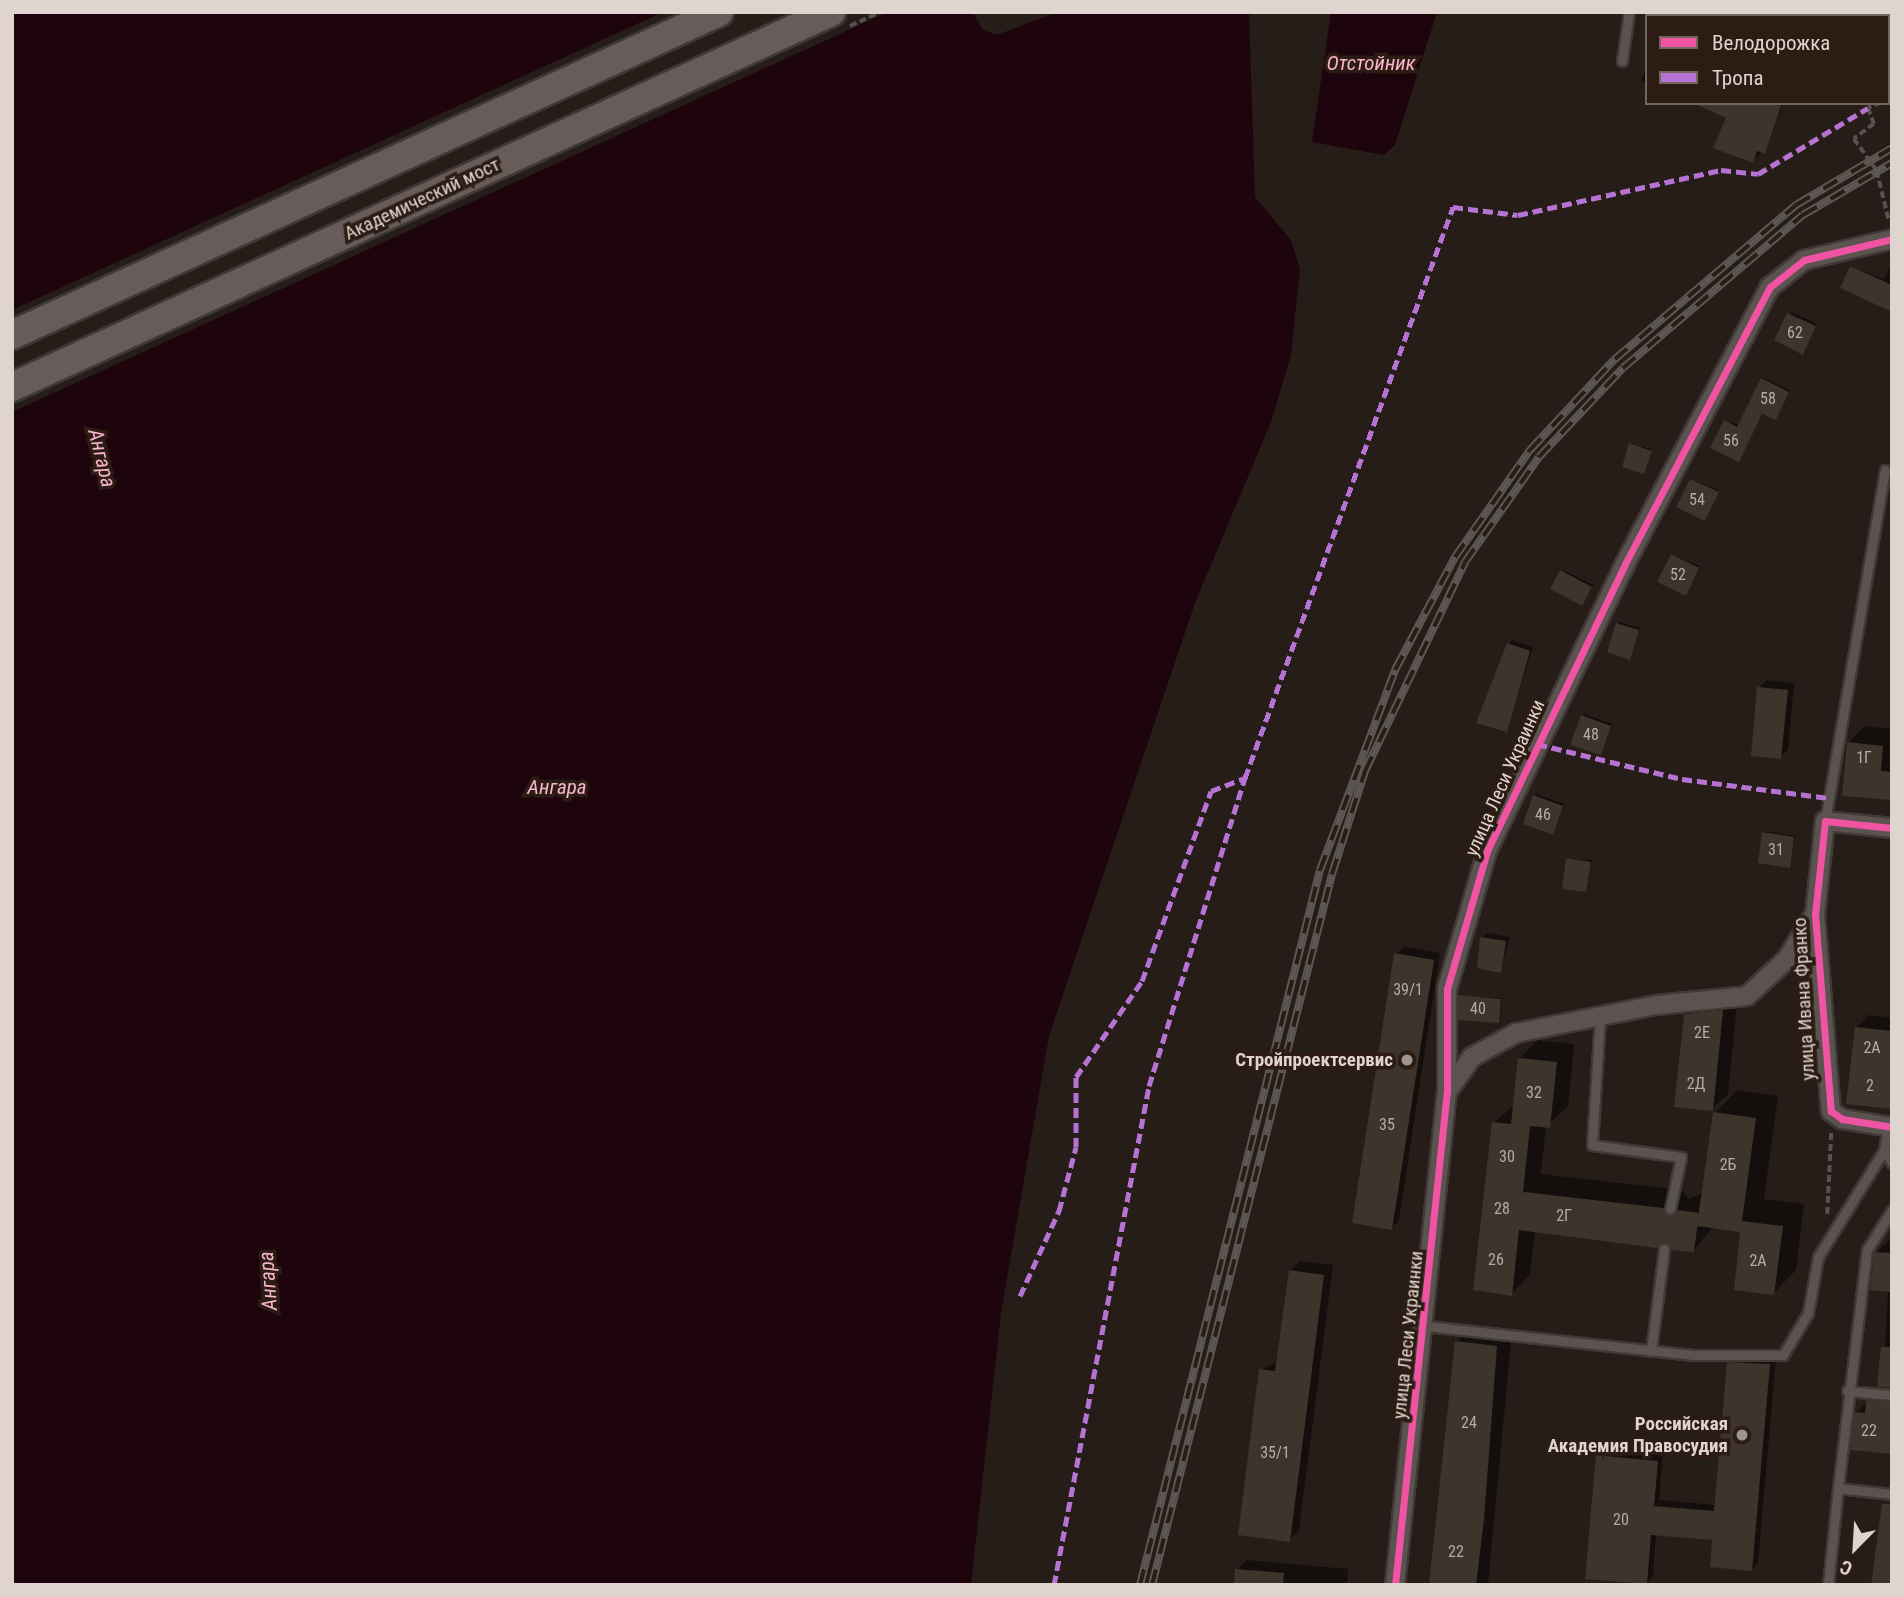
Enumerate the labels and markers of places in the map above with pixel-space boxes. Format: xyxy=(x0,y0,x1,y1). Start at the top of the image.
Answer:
place label: Стройпроектсервис xyxy=(1235,1049,1393,1071)
marker: Стройпроектсервис xyxy=(1399,1052,1415,1068)
place label: Российская Академия Правосудия xyxy=(1548,1413,1728,1457)
marker: Российская Академия Правосудия xyxy=(1734,1427,1750,1443)

